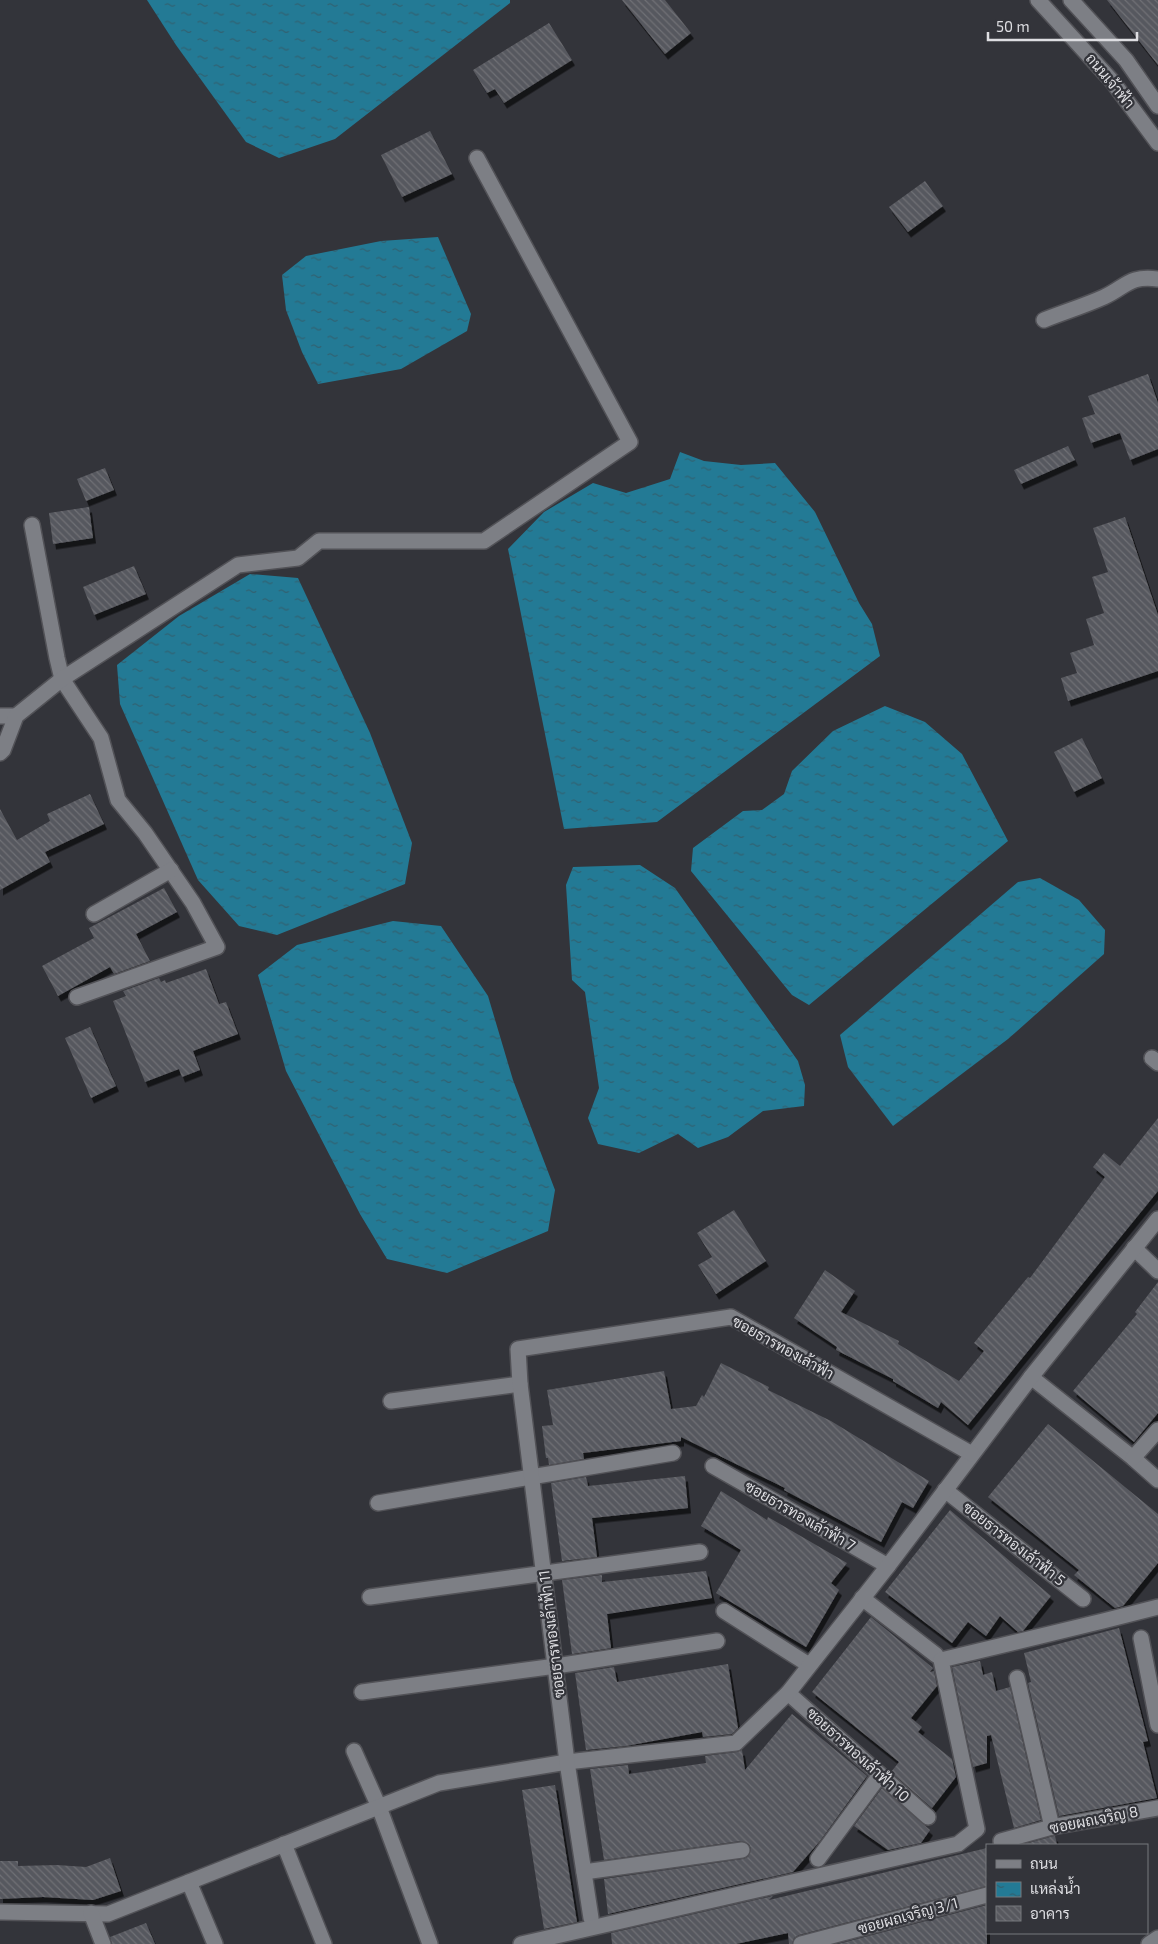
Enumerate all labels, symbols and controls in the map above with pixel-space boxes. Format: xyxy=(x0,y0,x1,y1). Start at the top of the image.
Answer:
scale bar xyxy=(988,10,1137,42)
text: 50 m xyxy=(996,17,1030,35)
street label: ถนนเจ้าฟ้า xyxy=(1083,49,1139,111)
street label: ซอยธารทองเล้าฟ้า xyxy=(730,1312,837,1383)
street label: ซอยธารทองเล้าฟ้า 7 xyxy=(742,1476,859,1554)
street label: ซอยธารทองเล้าฟ้า 5 xyxy=(960,1498,1069,1589)
street label: ซอยธารทองเล้าฟ้า 11 xyxy=(534,1569,568,1699)
street label: ซอยธารทองเล้าฟ้า 10 xyxy=(804,1703,914,1805)
street label: ซอยผถเจริญ 8 xyxy=(1048,1802,1140,1837)
legend xyxy=(986,1844,1148,1934)
text: ถนน xyxy=(1030,1854,1058,1872)
text: แหล่งน้ำ xyxy=(1030,1876,1081,1897)
street label: ซอยผถเจริญ 3/1 xyxy=(856,1893,960,1938)
text: อาคาร xyxy=(1030,1904,1070,1922)

